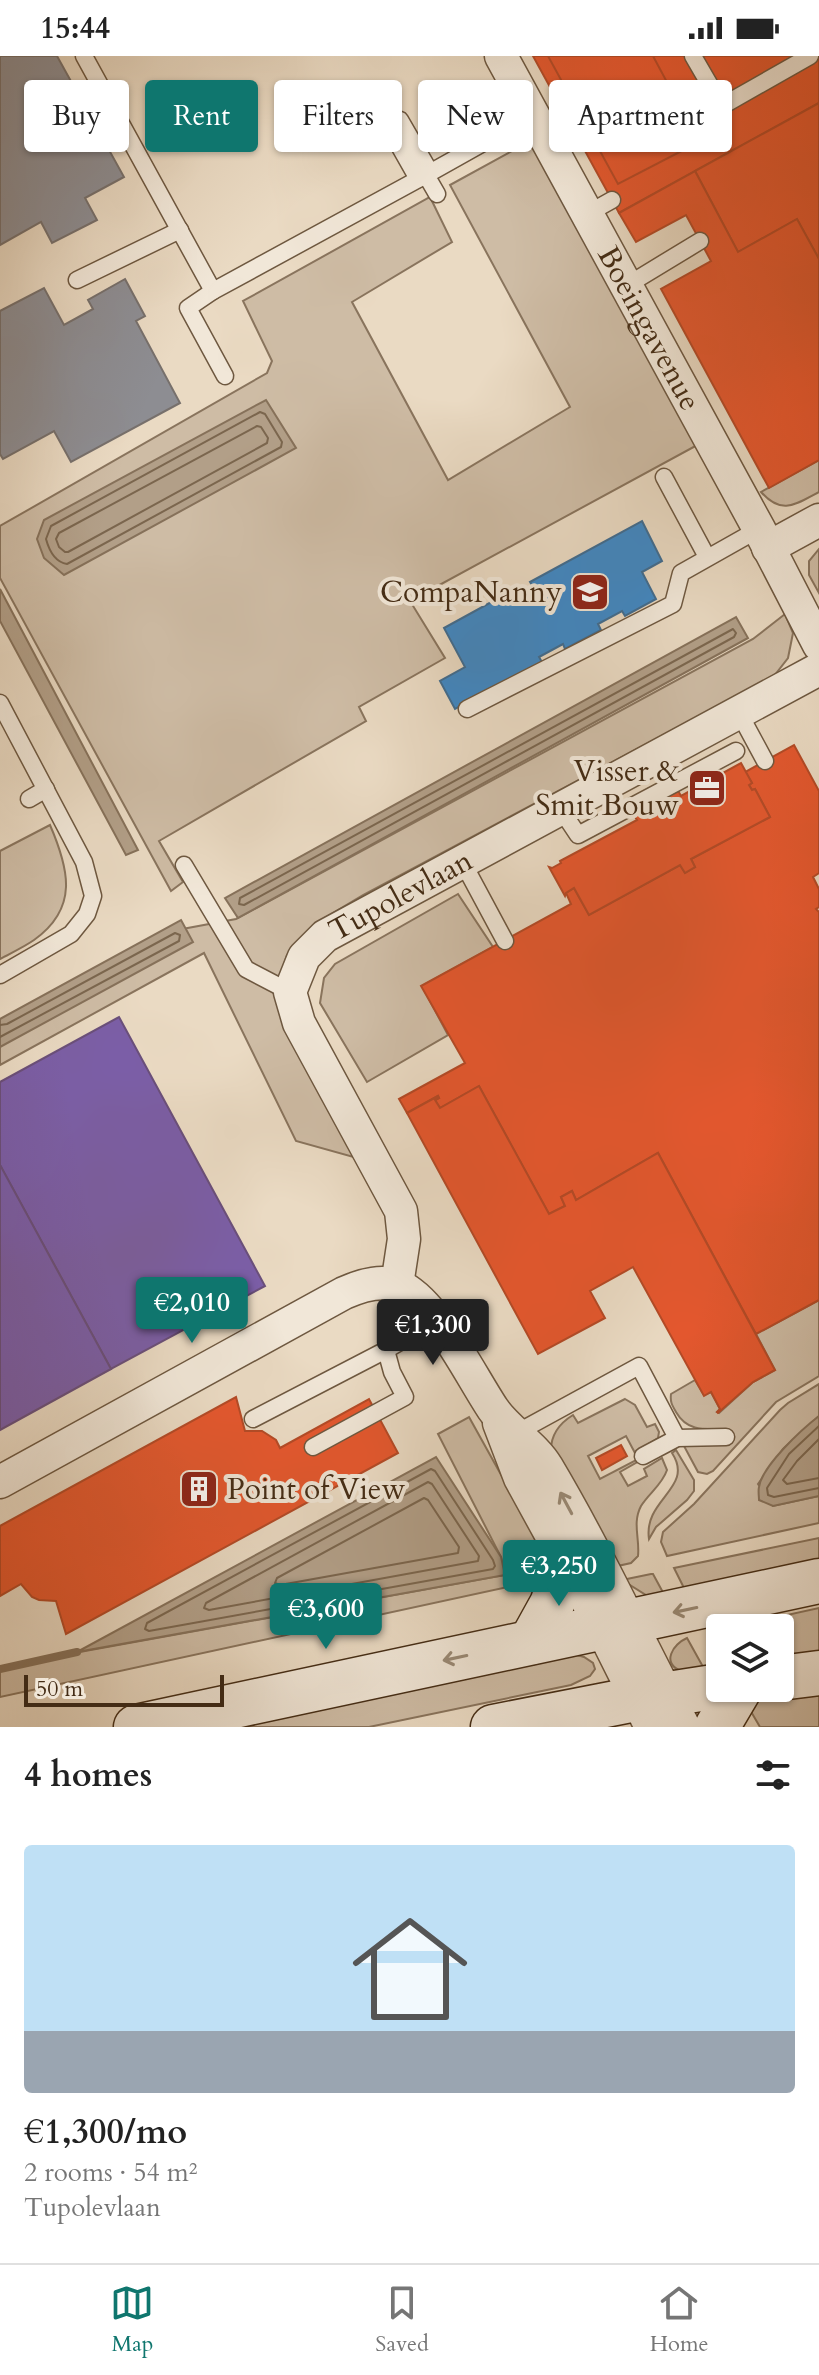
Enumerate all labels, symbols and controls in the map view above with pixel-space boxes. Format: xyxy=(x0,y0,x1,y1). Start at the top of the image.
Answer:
text: 15:44 xyxy=(40,8,110,49)
chip: Buy xyxy=(24,80,129,152)
chip: Rent xyxy=(145,80,258,152)
chip: Filters xyxy=(274,80,402,152)
chip: New xyxy=(418,80,533,152)
chip: Apartment xyxy=(549,80,732,152)
street label: Boeingavenue xyxy=(588,239,711,418)
school or university icon: CompaNanny xyxy=(569,571,611,613)
place label: CompaNanny xyxy=(380,572,562,613)
place label: Visser & Smit Bouw xyxy=(536,751,679,826)
office icon: Visser & Smit Bouw xyxy=(686,767,728,809)
street label: Tupolevlaan xyxy=(321,840,480,951)
pin: €2,010 xyxy=(127,1277,257,1345)
text: €2,010 xyxy=(154,1285,230,1320)
pin: €1,300 xyxy=(368,1299,498,1367)
text: €1,300 xyxy=(395,1307,471,1342)
building icon: Point of View xyxy=(178,1468,220,1510)
place label: Point of View xyxy=(227,1469,406,1510)
one-way arrow xyxy=(558,1491,574,1515)
pin: €3,250 xyxy=(494,1540,624,1608)
text: €3,250 xyxy=(521,1548,597,1583)
pin: €3,600 xyxy=(261,1583,391,1651)
text: €3,600 xyxy=(288,1591,364,1626)
one-way arrow xyxy=(672,1603,698,1618)
map controls xyxy=(706,1614,794,1702)
button: layers xyxy=(706,1614,794,1702)
one-way arrow xyxy=(443,1651,468,1666)
scale bar xyxy=(24,1671,224,1707)
text: 50 m xyxy=(36,1674,83,1704)
text: 4 homes xyxy=(24,1752,152,1798)
icon: filters xyxy=(751,1753,795,1797)
icon: home xyxy=(338,1897,482,2041)
text: €1,300/mo xyxy=(24,2109,187,2155)
text: 2 rooms · 54 m² xyxy=(24,2155,197,2190)
text: Tupolevlaan xyxy=(24,2190,161,2225)
tab: Map xyxy=(110,2281,154,2359)
tab: Saved xyxy=(375,2281,429,2359)
tab: Home xyxy=(650,2281,709,2359)

